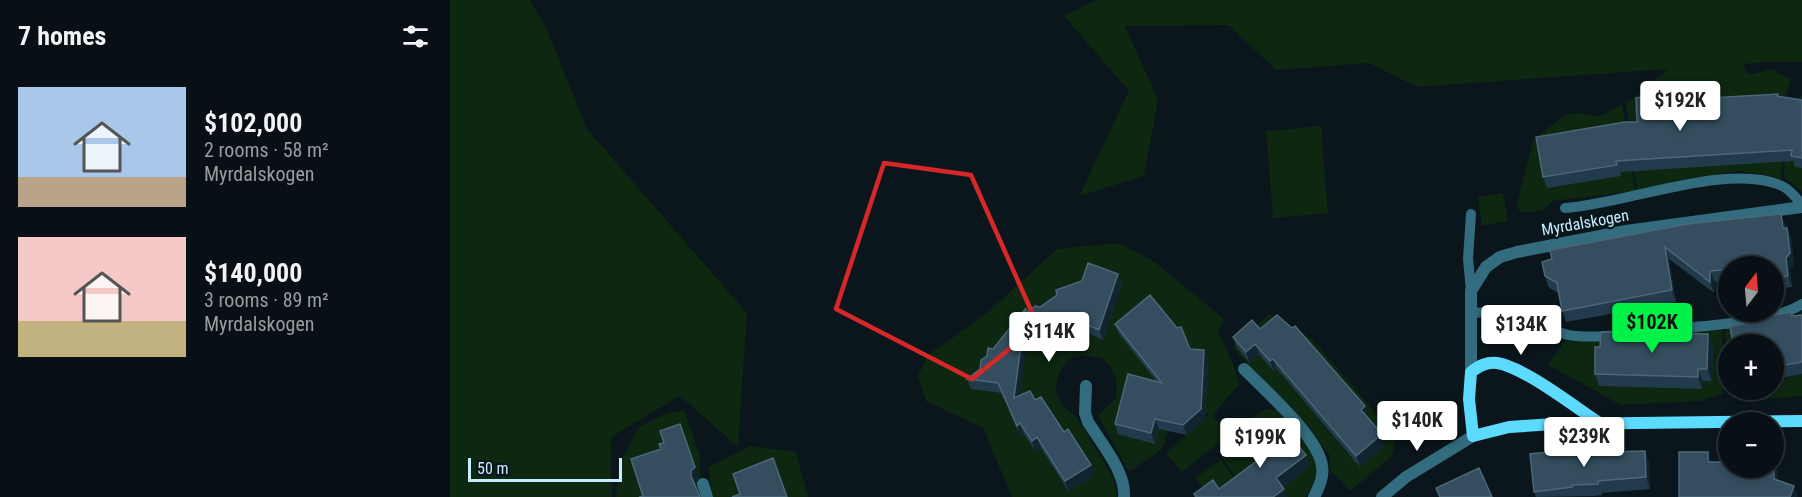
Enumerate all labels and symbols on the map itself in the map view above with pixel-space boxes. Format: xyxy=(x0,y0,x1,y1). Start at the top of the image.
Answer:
pin: $192K xyxy=(1638,81,1722,132)
street label: Myrdalskogen xyxy=(1540,205,1630,240)
north arrow xyxy=(1718,256,1784,322)
pin: $102K xyxy=(1610,303,1694,354)
pin: $134K xyxy=(1479,305,1563,356)
pin: $114K xyxy=(1007,312,1091,363)
pin: $140K xyxy=(1375,401,1459,452)
pin: $239K xyxy=(1542,417,1626,468)
pin: $199K xyxy=(1218,418,1302,469)
scale bar xyxy=(468,455,622,482)

